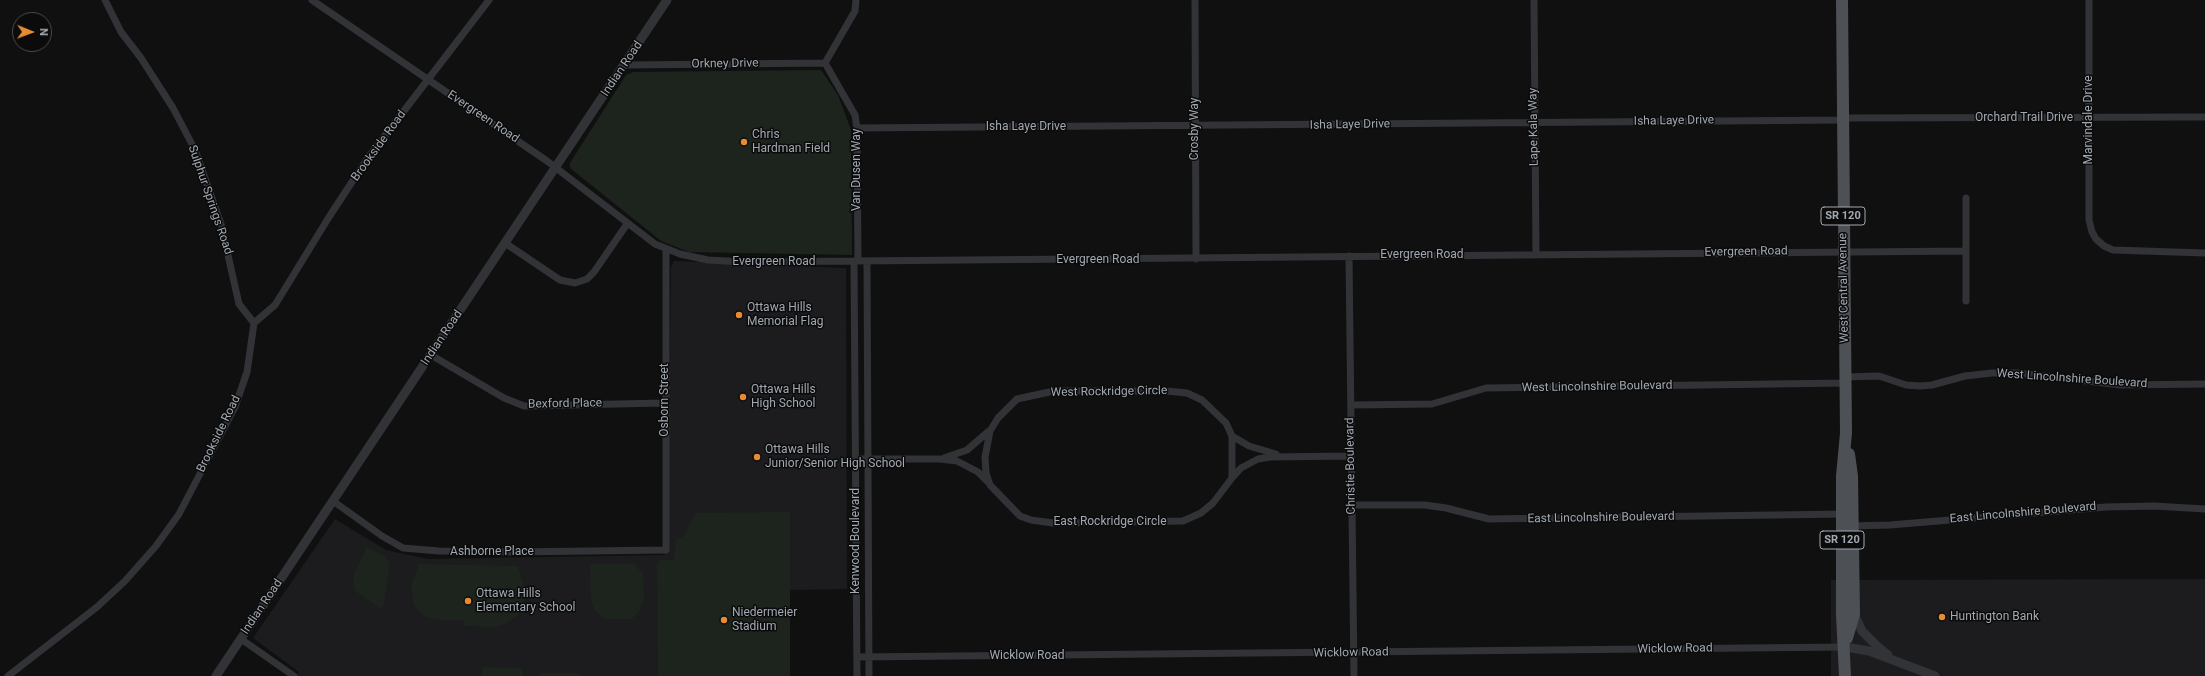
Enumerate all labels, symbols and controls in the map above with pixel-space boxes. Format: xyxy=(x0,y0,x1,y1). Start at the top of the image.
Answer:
north arrow xyxy=(12,12,52,52)
text: N xyxy=(37,28,50,36)
street label: Indian Road xyxy=(598,39,646,99)
street label: Orkney Drive xyxy=(691,56,759,72)
street label: Marvindale Drive xyxy=(2082,75,2096,165)
street label: Evergreen Road xyxy=(444,88,522,146)
street label: Lape Kala Way xyxy=(1526,88,1542,166)
street label: Crosby Way xyxy=(1188,98,1202,160)
street label: Brookside Road xyxy=(349,108,409,184)
street label: Orchard Trail Drive xyxy=(1975,111,2073,125)
street label: Isha Laye Drive xyxy=(1634,113,1714,129)
street label: Isha Laye Drive xyxy=(1310,117,1390,133)
street label: Isha Laye Drive xyxy=(986,120,1066,134)
place label: Chris Hardman Field xyxy=(752,128,830,156)
street label: Van Dusen Way xyxy=(850,129,864,211)
marker: Chris Hardman Field xyxy=(739,137,749,147)
street label: Sulphur Springs Road xyxy=(185,143,235,257)
road number: SR 120 xyxy=(1821,207,1865,225)
street label: West Central Avenue xyxy=(1836,233,1852,343)
street label: Evergreen Road xyxy=(1704,244,1788,260)
street label: Evergreen Road xyxy=(1380,248,1464,262)
street label: Evergreen Road xyxy=(1056,253,1140,267)
street label: Evergreen Road xyxy=(732,255,816,269)
place label: Ottawa Hills Memorial Flag xyxy=(747,301,823,329)
street label: Indian Road xyxy=(418,308,466,368)
marker: Ottawa Hills Memorial Flag xyxy=(734,310,744,320)
street label: Osborn Street xyxy=(658,363,672,437)
street label: West Lincolnshire Boulevard xyxy=(1996,367,2148,391)
street label: West Lincolnshire Boulevard xyxy=(1522,378,1672,396)
place label: Ottawa Hills High School xyxy=(751,383,816,411)
street label: West Rockridge Circle xyxy=(1051,384,1167,400)
marker: Ottawa Hills High School xyxy=(738,392,748,402)
street label: Brookside Road xyxy=(194,393,244,475)
street label: Bexford Place xyxy=(528,396,602,412)
street label: Christie Boulevard xyxy=(1343,417,1359,515)
place label: Ottawa Hills Junior/Senior High School xyxy=(765,443,905,471)
marker: Ottawa Hills Junior/Senior High School xyxy=(752,452,762,462)
street label: Kenwood Boulevard xyxy=(849,488,863,594)
street label: East Lincolnshire Boulevard xyxy=(1949,499,2097,527)
street label: East Lincolnshire Boulevard xyxy=(1527,510,1675,526)
street label: East Rockridge Circle xyxy=(1053,515,1167,529)
road number: SR 120 xyxy=(1820,531,1864,549)
street label: Ashborne Place xyxy=(450,545,534,559)
street label: Indian Road xyxy=(238,577,286,637)
place label: Ottawa Hills Elementary School xyxy=(476,587,576,615)
marker: Ottawa Hills Elementary School xyxy=(463,596,473,606)
place label: Niedermeier Stadium xyxy=(732,606,797,634)
place label: Huntington Bank xyxy=(1950,610,2039,624)
marker: Huntington Bank xyxy=(1937,612,1947,622)
marker: Niedermeier Stadium xyxy=(719,615,729,625)
street label: Wicklow Road xyxy=(1637,641,1713,657)
street label: Wicklow Road xyxy=(1313,645,1389,661)
street label: Wicklow Road xyxy=(989,649,1065,663)

